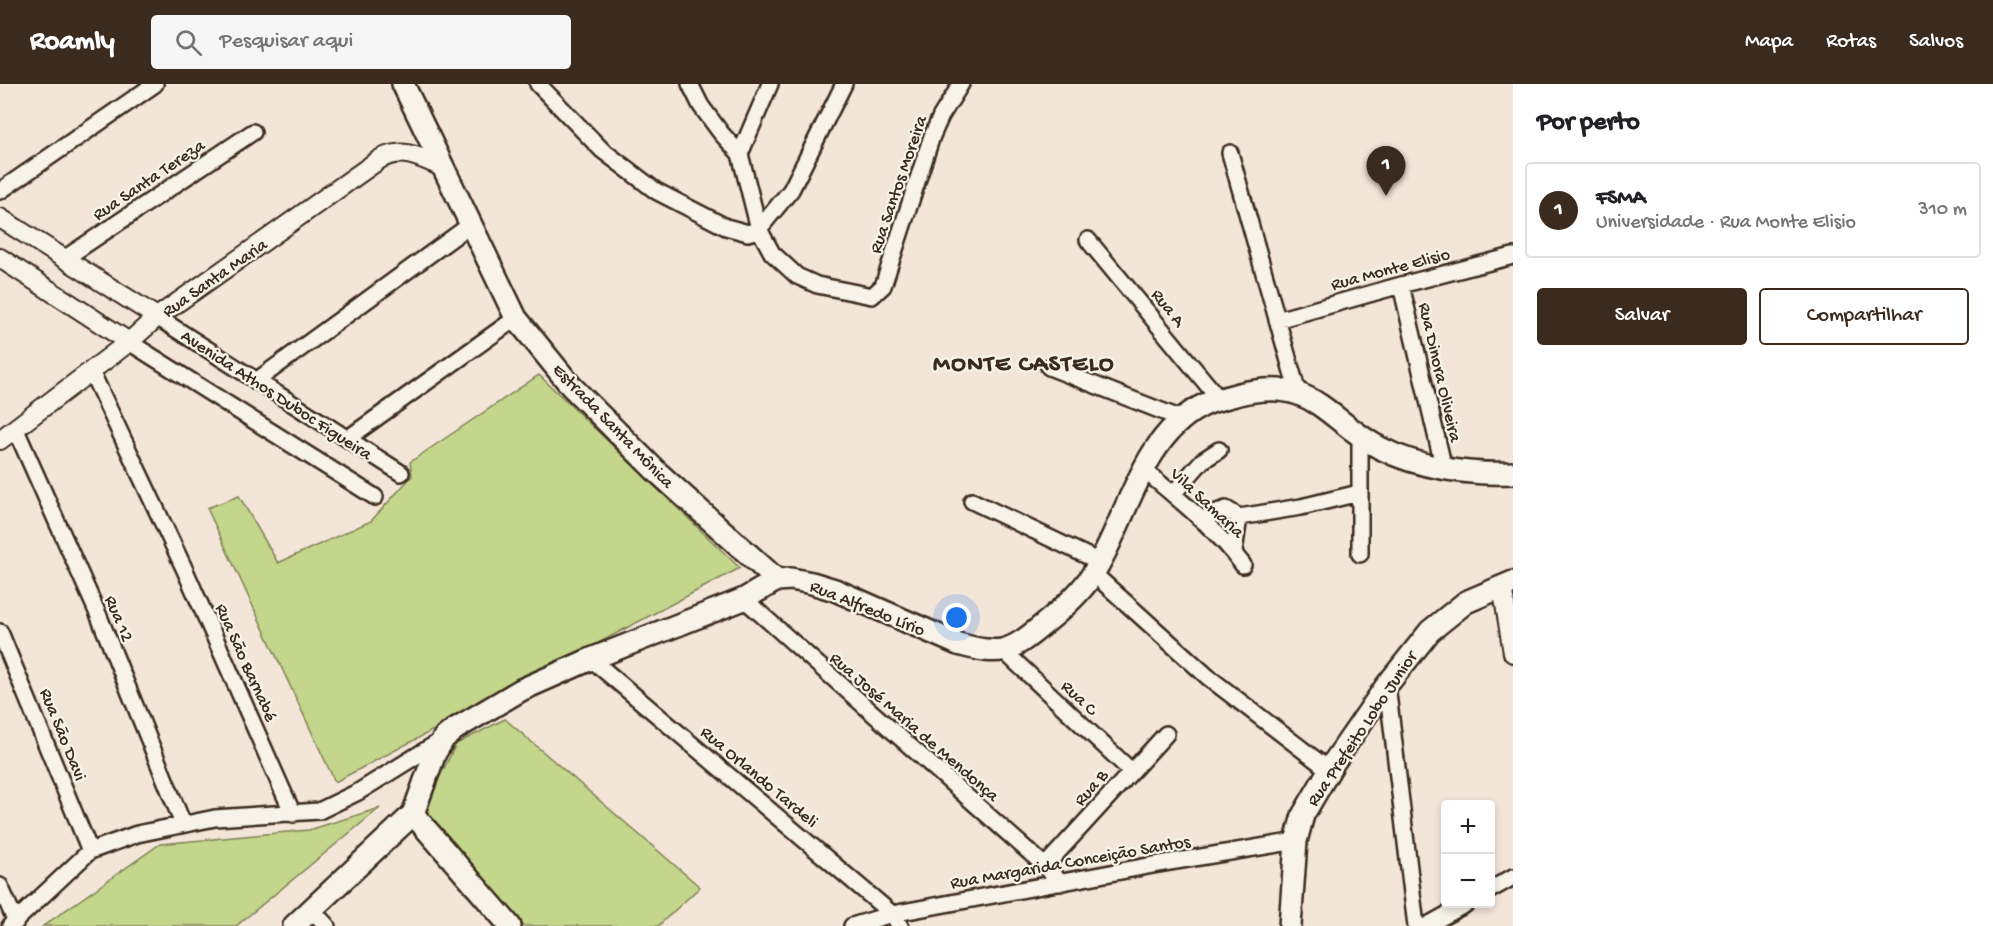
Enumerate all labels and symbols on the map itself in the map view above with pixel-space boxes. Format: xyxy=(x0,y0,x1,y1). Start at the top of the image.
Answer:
street label: Rua Santos Moreira xyxy=(866,112,933,256)
street label: Rua Santa Tereza xyxy=(89,135,210,226)
pin: 1 xyxy=(1366,147,1406,196)
street label: Rua Santa Maria xyxy=(159,234,273,323)
street label: Rua Monte Elisio xyxy=(1329,244,1452,296)
street label: Rua A xyxy=(1145,285,1190,333)
street label: Rua Dinora Oliveira xyxy=(1412,301,1465,445)
street label: Avenida Athos Duboc Figueira xyxy=(176,326,376,466)
district label: MONTE CASTELO xyxy=(933,351,1115,380)
street label: Estrada Santa Mônica xyxy=(547,360,678,494)
street label: Vila Samaria xyxy=(1164,464,1248,544)
street label: Rua Alfredo Lírio xyxy=(806,577,928,642)
street label: Rua 12 xyxy=(99,593,137,645)
street label: Rua São Barnabé xyxy=(209,601,280,726)
your location xyxy=(942,603,971,632)
street label: Rua Prefeito Lobo Junior xyxy=(1303,646,1424,811)
street label: Rua José Maria de Mendonça xyxy=(825,649,1003,808)
street label: Rua C xyxy=(1056,677,1102,722)
street label: Rua São Davi xyxy=(34,686,90,784)
street label: Rua Orlando Tardeli xyxy=(695,723,822,833)
street label: Rua B xyxy=(1070,766,1114,811)
street label: Rua Margarida Conceição Santos xyxy=(949,832,1193,895)

